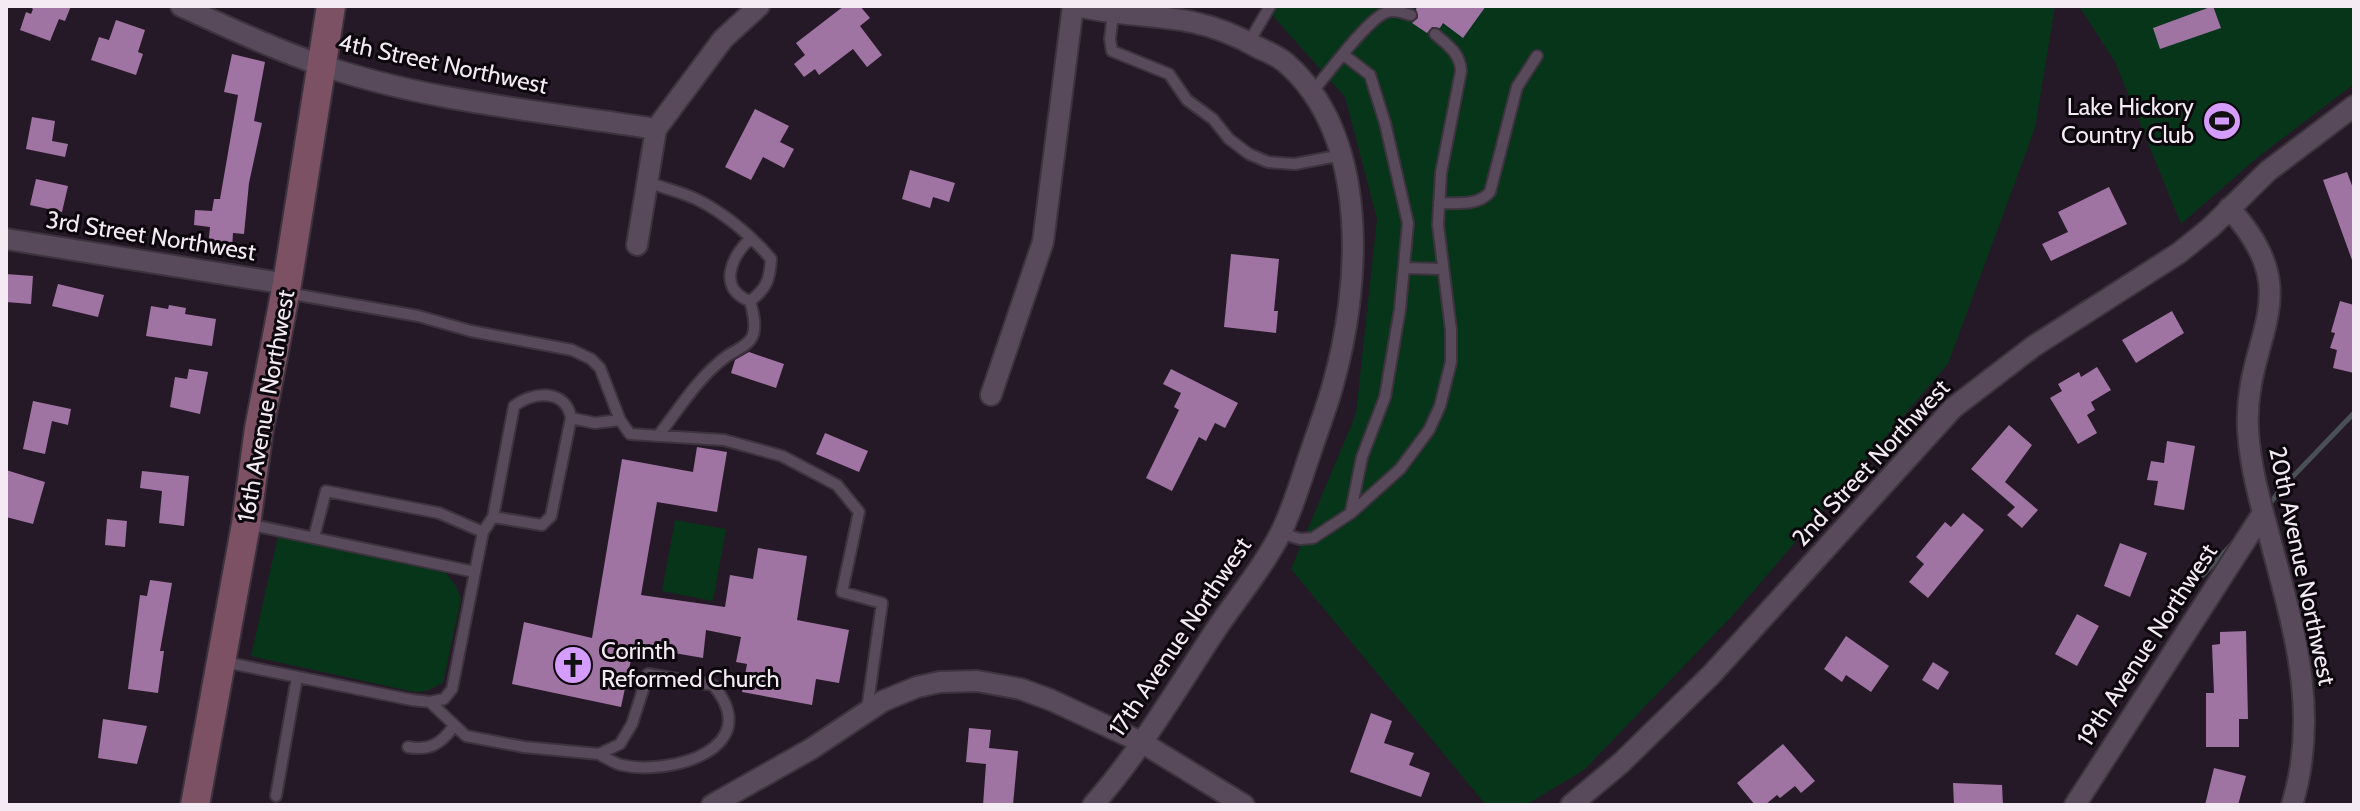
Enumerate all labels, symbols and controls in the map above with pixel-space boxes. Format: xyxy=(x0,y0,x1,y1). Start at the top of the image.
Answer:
street label: 4th Street Northwest xyxy=(336,27,550,100)
place label: Lake Hickory Country Club xyxy=(2061,92,2194,149)
sports icon: Lake Hickory Country Club xyxy=(2201,100,2243,142)
street label: 3rd Street Northwest xyxy=(44,205,258,266)
street label: 16th Avenue Northwest xyxy=(231,288,300,524)
street label: 2nd Street Northwest xyxy=(1786,373,1955,552)
street label: 20th Avenue Northwest xyxy=(2263,444,2342,688)
street label: 17th Avenue Northwest xyxy=(1102,532,1257,742)
street label: 19th Avenue Northwest xyxy=(2070,538,2223,751)
place label: Corinth Reformed Church xyxy=(601,636,779,693)
church icon: Corinth Reformed Church xyxy=(552,644,594,686)

